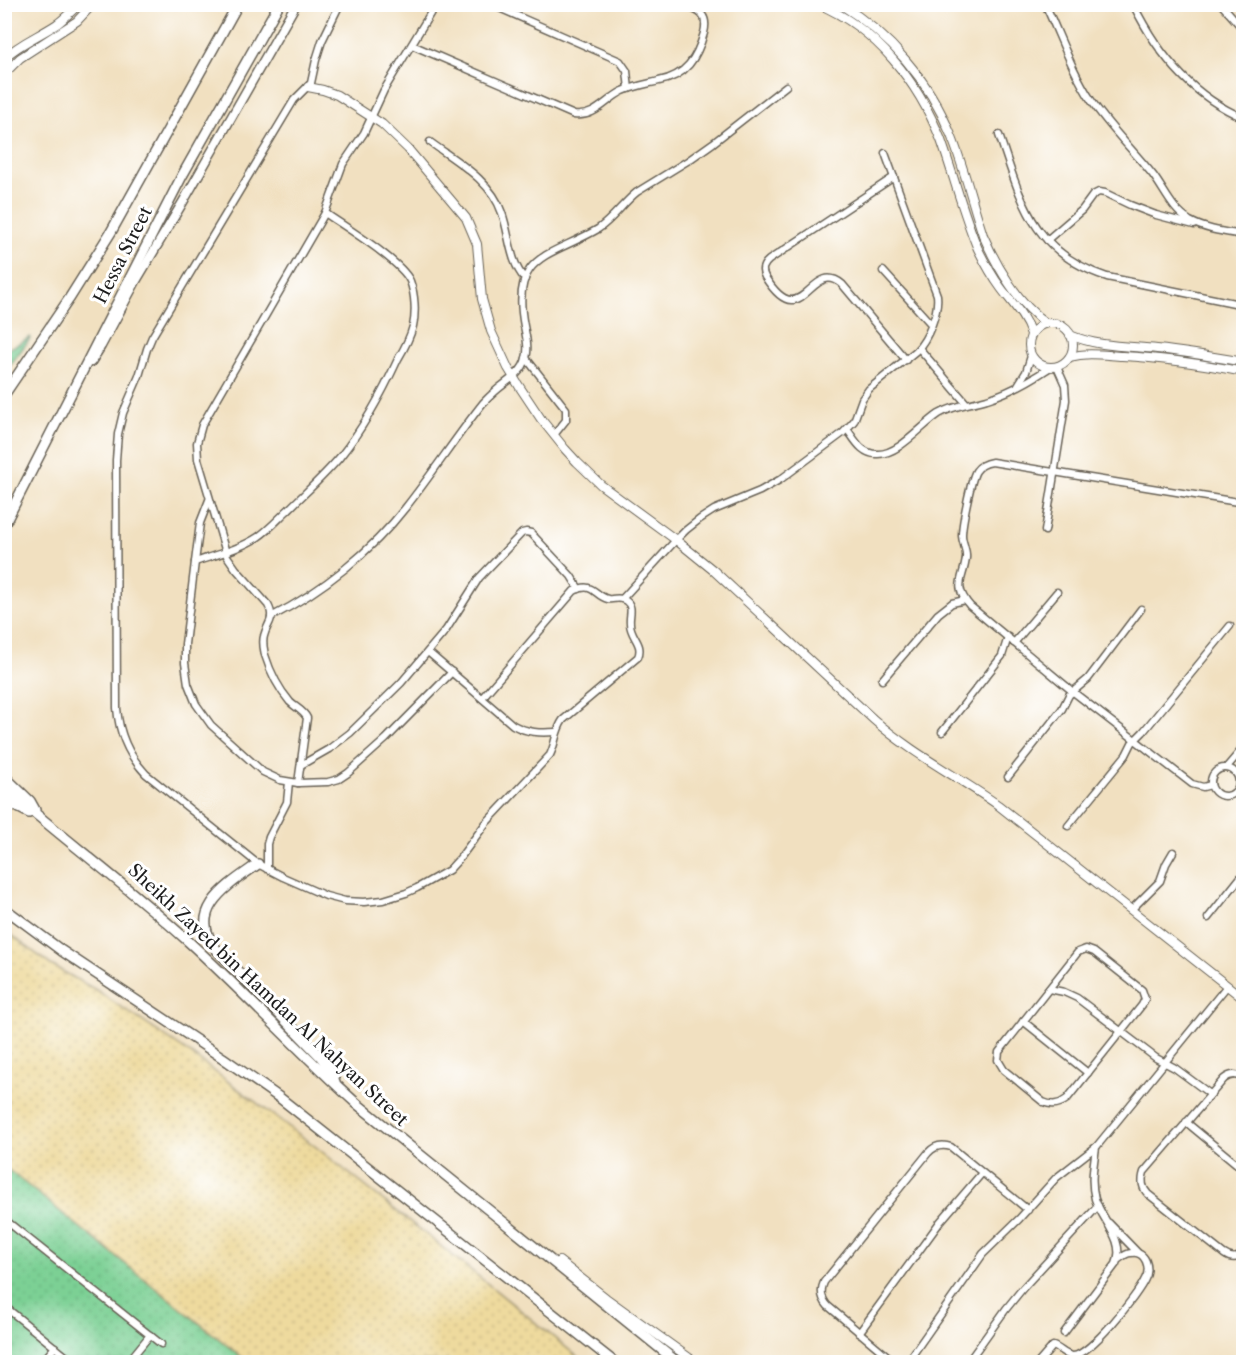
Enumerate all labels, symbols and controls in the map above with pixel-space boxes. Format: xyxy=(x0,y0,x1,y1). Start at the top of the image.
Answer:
street label: Hessa Street xyxy=(89,202,157,307)
street label: Sheikh Zayed bin Hamdan Al Nahyan Street xyxy=(123,859,413,1131)

